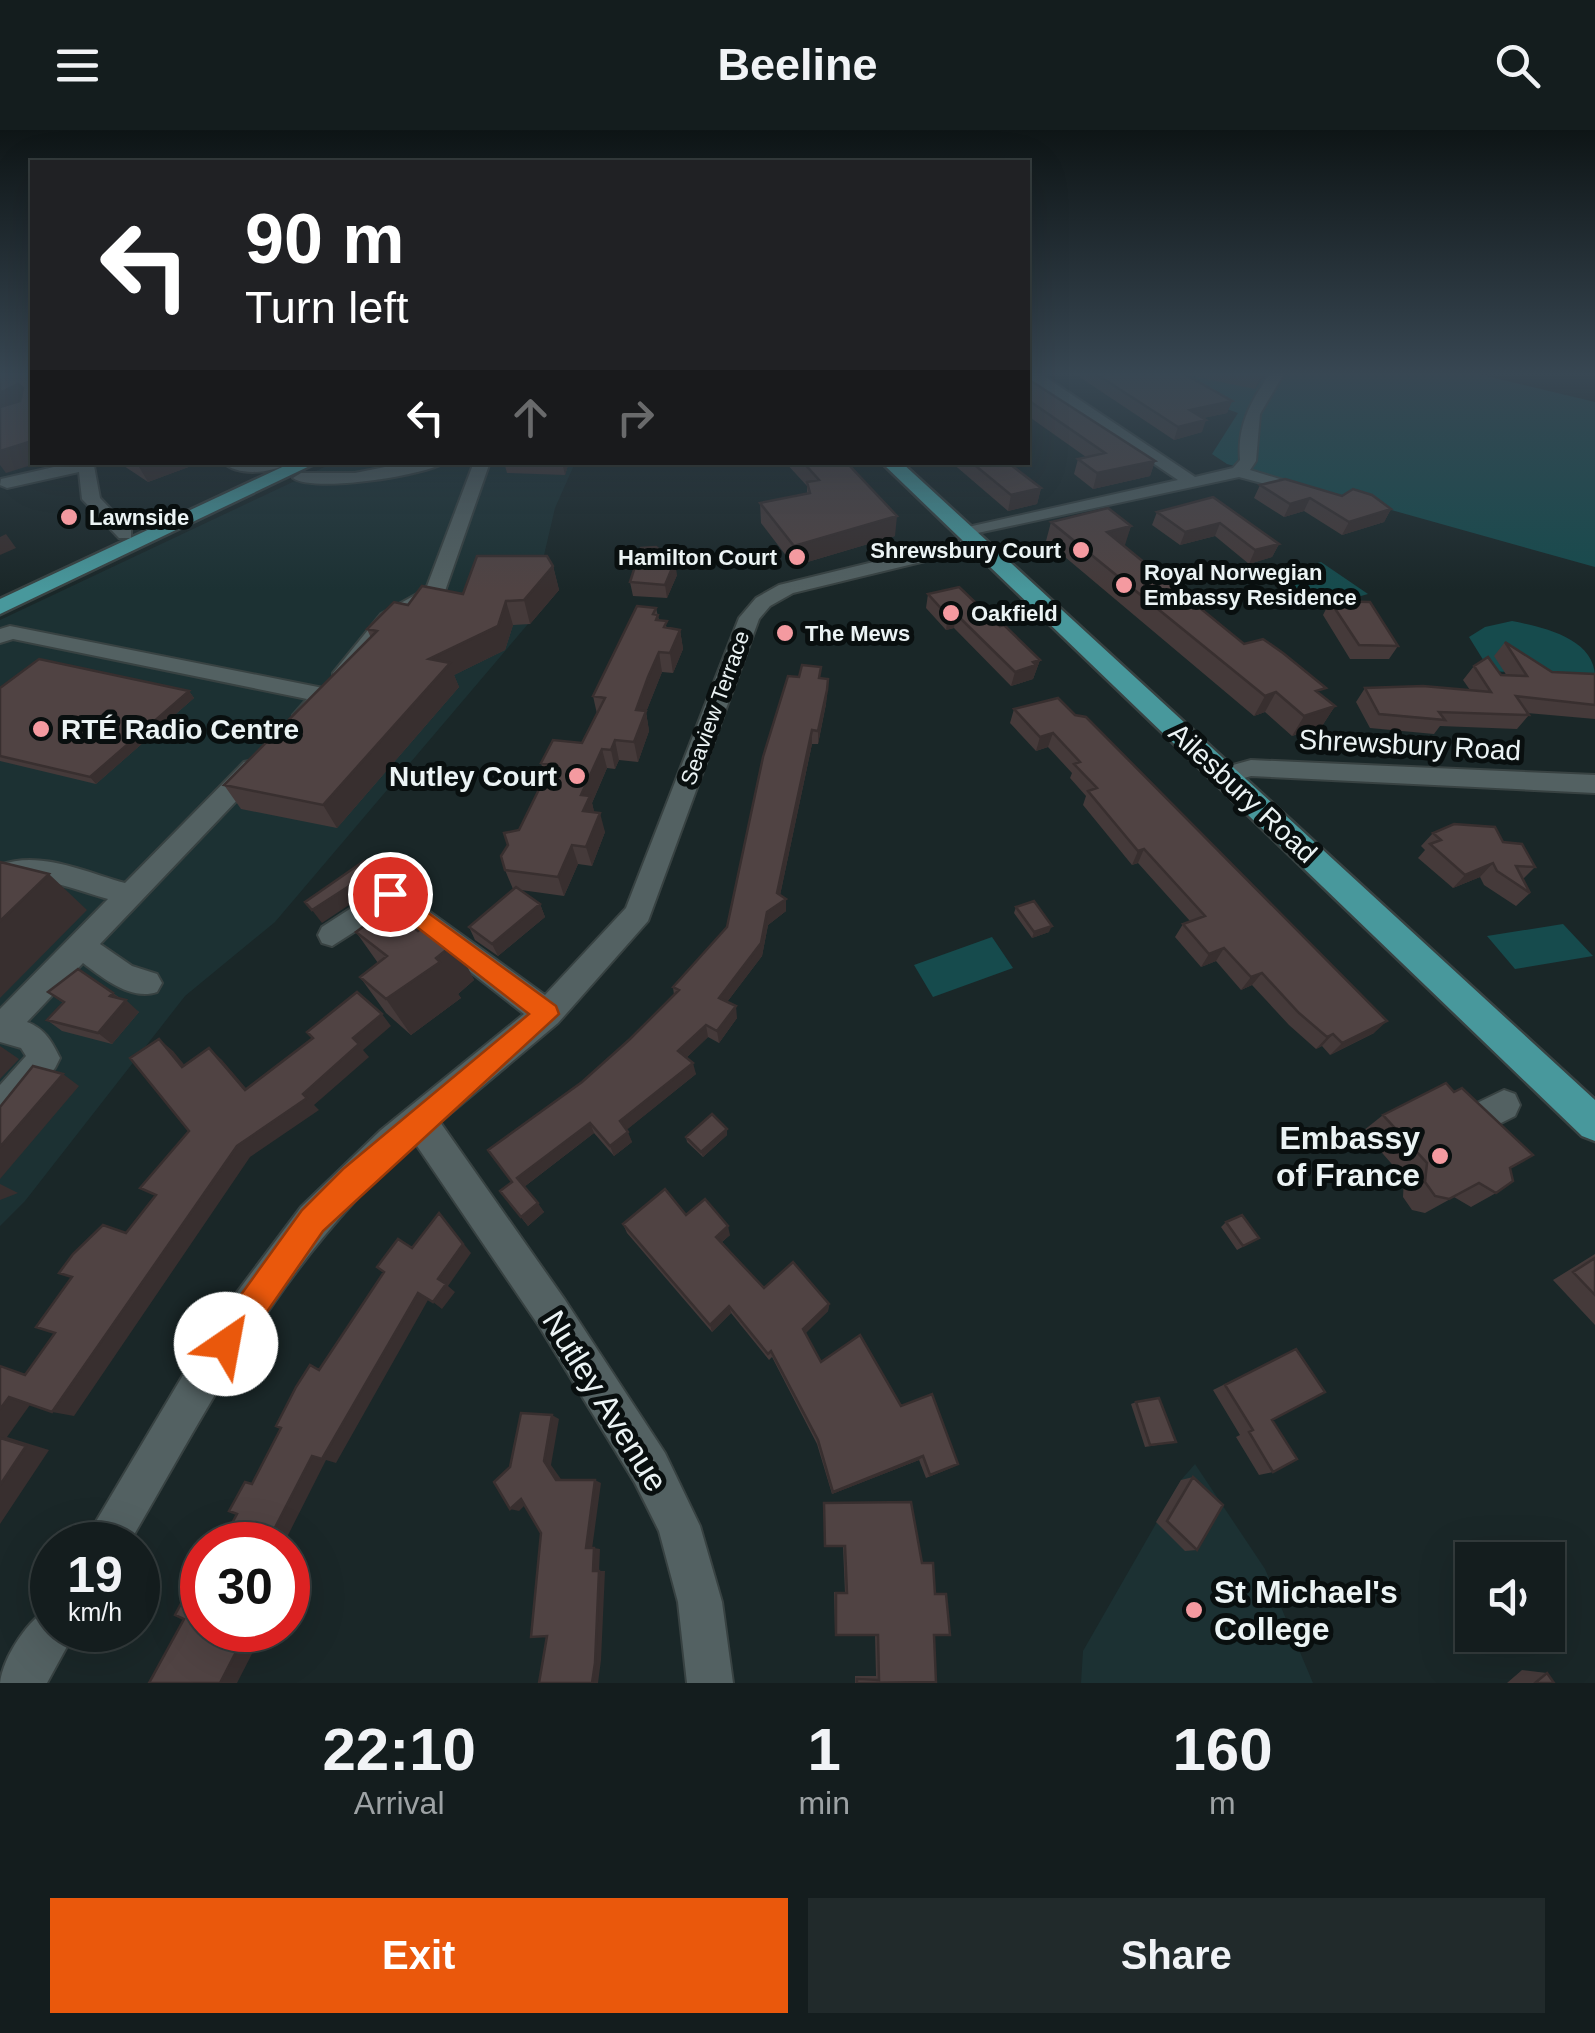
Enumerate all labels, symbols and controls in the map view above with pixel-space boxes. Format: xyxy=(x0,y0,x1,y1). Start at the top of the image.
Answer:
icon: menu xyxy=(50,38,105,93)
icon: search xyxy=(1490,38,1545,93)
text: Beeline xyxy=(717,39,878,90)
icon: left xyxy=(80,200,210,330)
text: 90 m xyxy=(245,200,405,278)
text: Turn left xyxy=(245,282,408,333)
icon: left xyxy=(398,390,453,445)
icon: ahead xyxy=(503,390,558,445)
icon: right xyxy=(608,390,663,445)
place label: Lawnside xyxy=(89,505,189,530)
marker: Lawnside xyxy=(58,506,80,528)
place label: Shrewsbury Court xyxy=(870,538,1062,563)
marker: Shrewsbury Court xyxy=(1070,539,1092,561)
place label: Hamilton Court xyxy=(618,545,778,570)
marker: Hamilton Court xyxy=(786,546,808,568)
place label: Royal Norwegian Embassy Residence xyxy=(1144,560,1357,610)
marker: Royal Norwegian Embassy Residence xyxy=(1113,574,1135,596)
place label: Oakfield xyxy=(971,601,1058,626)
marker: Oakfield xyxy=(940,602,962,624)
place label: The Mews xyxy=(805,621,910,646)
marker: The Mews xyxy=(774,622,796,644)
street label: Seaview Terrace xyxy=(676,627,754,789)
place label: RTÉ Radio Centre xyxy=(61,714,299,745)
street label: Ailesbury Road xyxy=(1163,717,1323,869)
marker: RTÉ Radio Centre xyxy=(30,718,52,740)
street label: Shrewsbury Road xyxy=(1298,724,1522,766)
place label: Nutley Court xyxy=(389,761,557,792)
marker: Nutley Court xyxy=(566,765,588,787)
pin xyxy=(348,852,433,937)
icon: arrive xyxy=(363,867,418,922)
place label: Embassy of France xyxy=(1276,1120,1420,1193)
marker: Embassy of France xyxy=(1429,1145,1451,1167)
position arrow xyxy=(174,1292,278,1396)
street label: Nutley Avenue xyxy=(535,1304,675,1498)
speed limit sign: 30 xyxy=(180,1522,310,1652)
map controls xyxy=(1455,1542,1565,1652)
button: sound xyxy=(1455,1542,1565,1652)
text: 19 xyxy=(67,1547,123,1603)
place label: St Michael's College xyxy=(1214,1574,1398,1647)
text: km/h xyxy=(68,1598,122,1626)
marker: St Michael's College xyxy=(1183,1599,1205,1621)
text: 22:10 xyxy=(322,1716,476,1783)
text: 1 xyxy=(807,1716,841,1783)
text: 160 xyxy=(1172,1716,1273,1783)
text: Arrival xyxy=(354,1785,445,1821)
text: min xyxy=(798,1785,850,1821)
text: m xyxy=(1209,1785,1236,1821)
button: Exit xyxy=(50,1898,788,2013)
button: Share xyxy=(808,1898,1545,2013)

